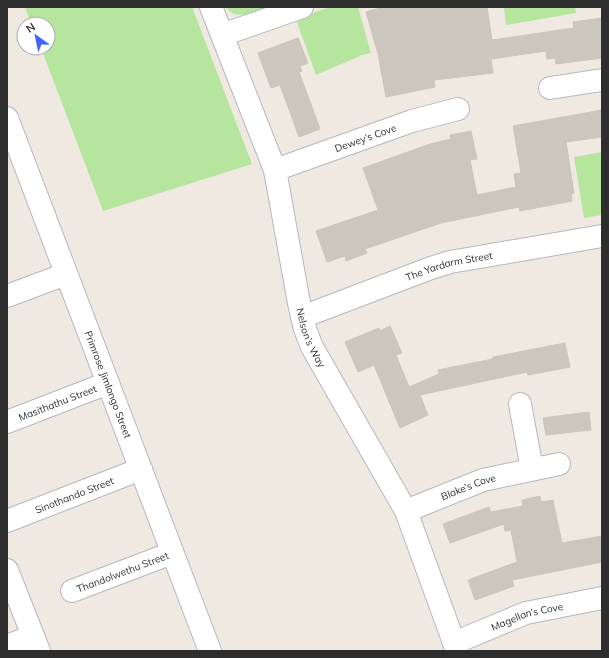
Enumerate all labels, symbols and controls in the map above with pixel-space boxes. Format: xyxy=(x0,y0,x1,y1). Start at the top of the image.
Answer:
north arrow xyxy=(16,16,56,56)
text: N xyxy=(23,19,38,36)
street label: Dewey’s Cove xyxy=(333,121,398,155)
street label: The Yardarm Street xyxy=(404,248,494,284)
street label: Nelson’s Way xyxy=(294,307,329,370)
street label: Primrose Jimlongo Street xyxy=(82,329,135,440)
street label: Masithathu Street xyxy=(16,381,99,424)
street label: Blake’s Cove xyxy=(439,471,497,503)
street label: Sinothando Street xyxy=(33,474,116,516)
street label: Thandolwethu Street xyxy=(75,548,171,595)
street label: Magellan’s Cove xyxy=(489,599,564,633)

